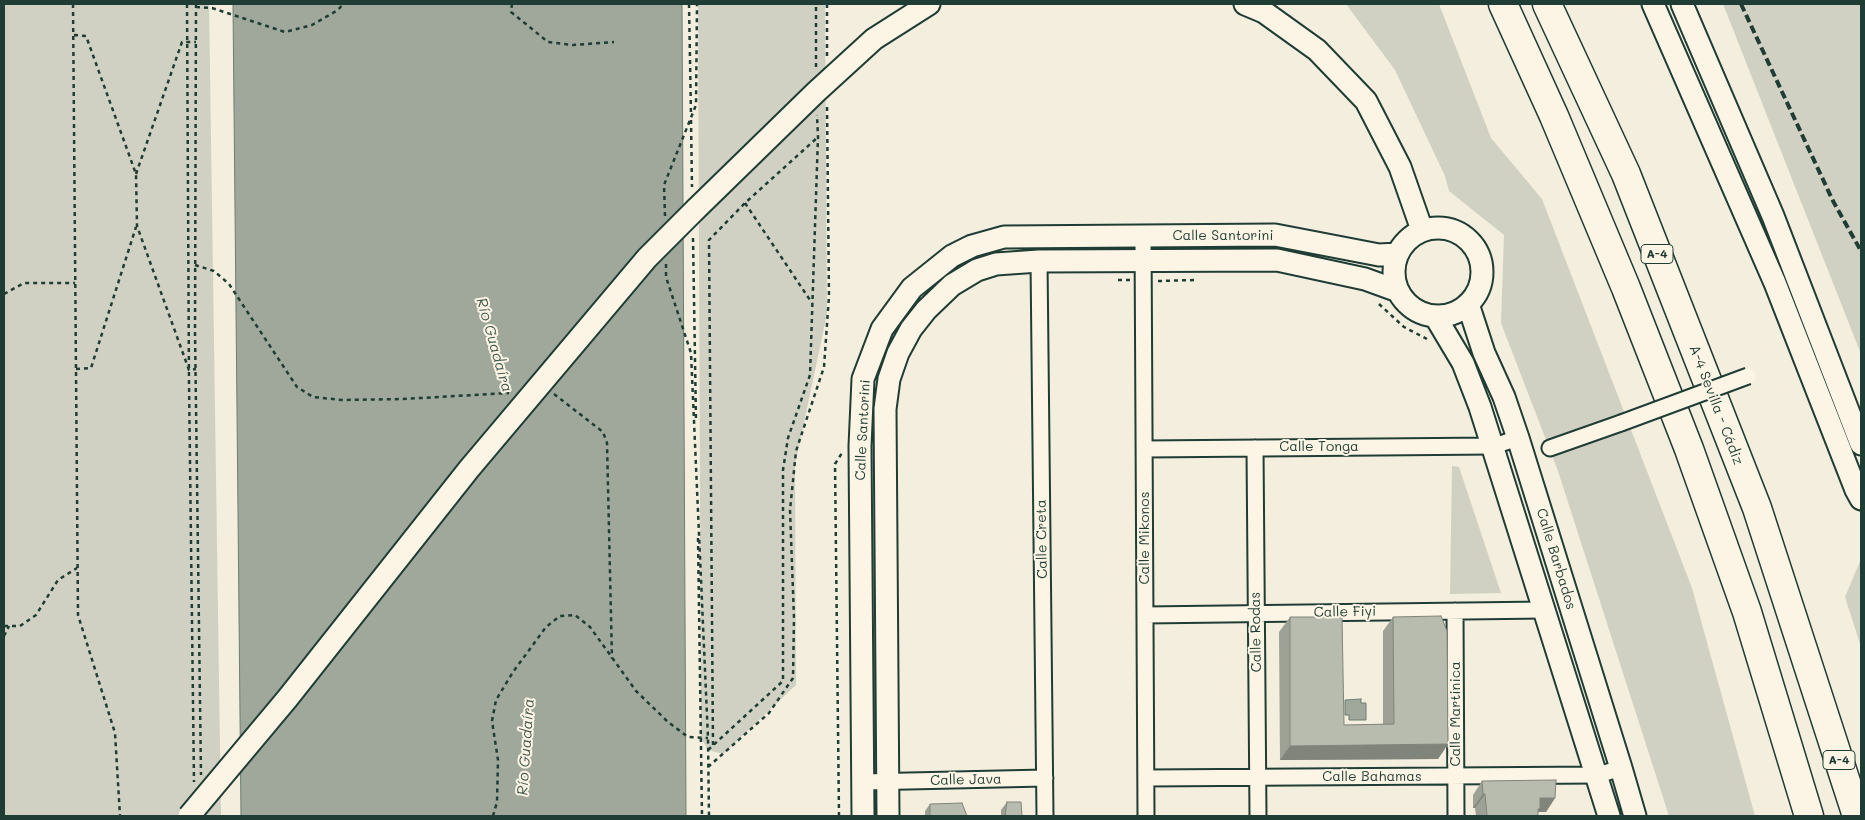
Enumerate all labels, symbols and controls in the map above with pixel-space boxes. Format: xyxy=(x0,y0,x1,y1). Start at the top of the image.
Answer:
street label: Calle Santorini xyxy=(1172,228,1274,244)
road number: A-4 xyxy=(1641,244,1673,264)
water label: Río Guadaíra xyxy=(472,296,516,394)
street label: A-4 Sevilla - Cádiz xyxy=(1685,343,1747,467)
street label: Calle Santorini xyxy=(852,379,874,481)
street label: Calle Tonga xyxy=(1279,439,1359,455)
street label: Calle Mikonos xyxy=(1137,492,1153,584)
street label: Calle Creta xyxy=(1033,499,1051,579)
street label: Calle Barbados xyxy=(1533,506,1579,612)
street label: Calle Rodas xyxy=(1247,592,1265,672)
street label: Calle Fiyi xyxy=(1314,603,1376,621)
street label: Calle Martinica xyxy=(1448,661,1464,767)
water label: Río Guadaíra xyxy=(514,698,538,796)
road number: A-4 xyxy=(1823,750,1855,770)
street label: Calle Bahamas xyxy=(1322,769,1422,785)
street label: Calle Java xyxy=(930,771,1002,789)

